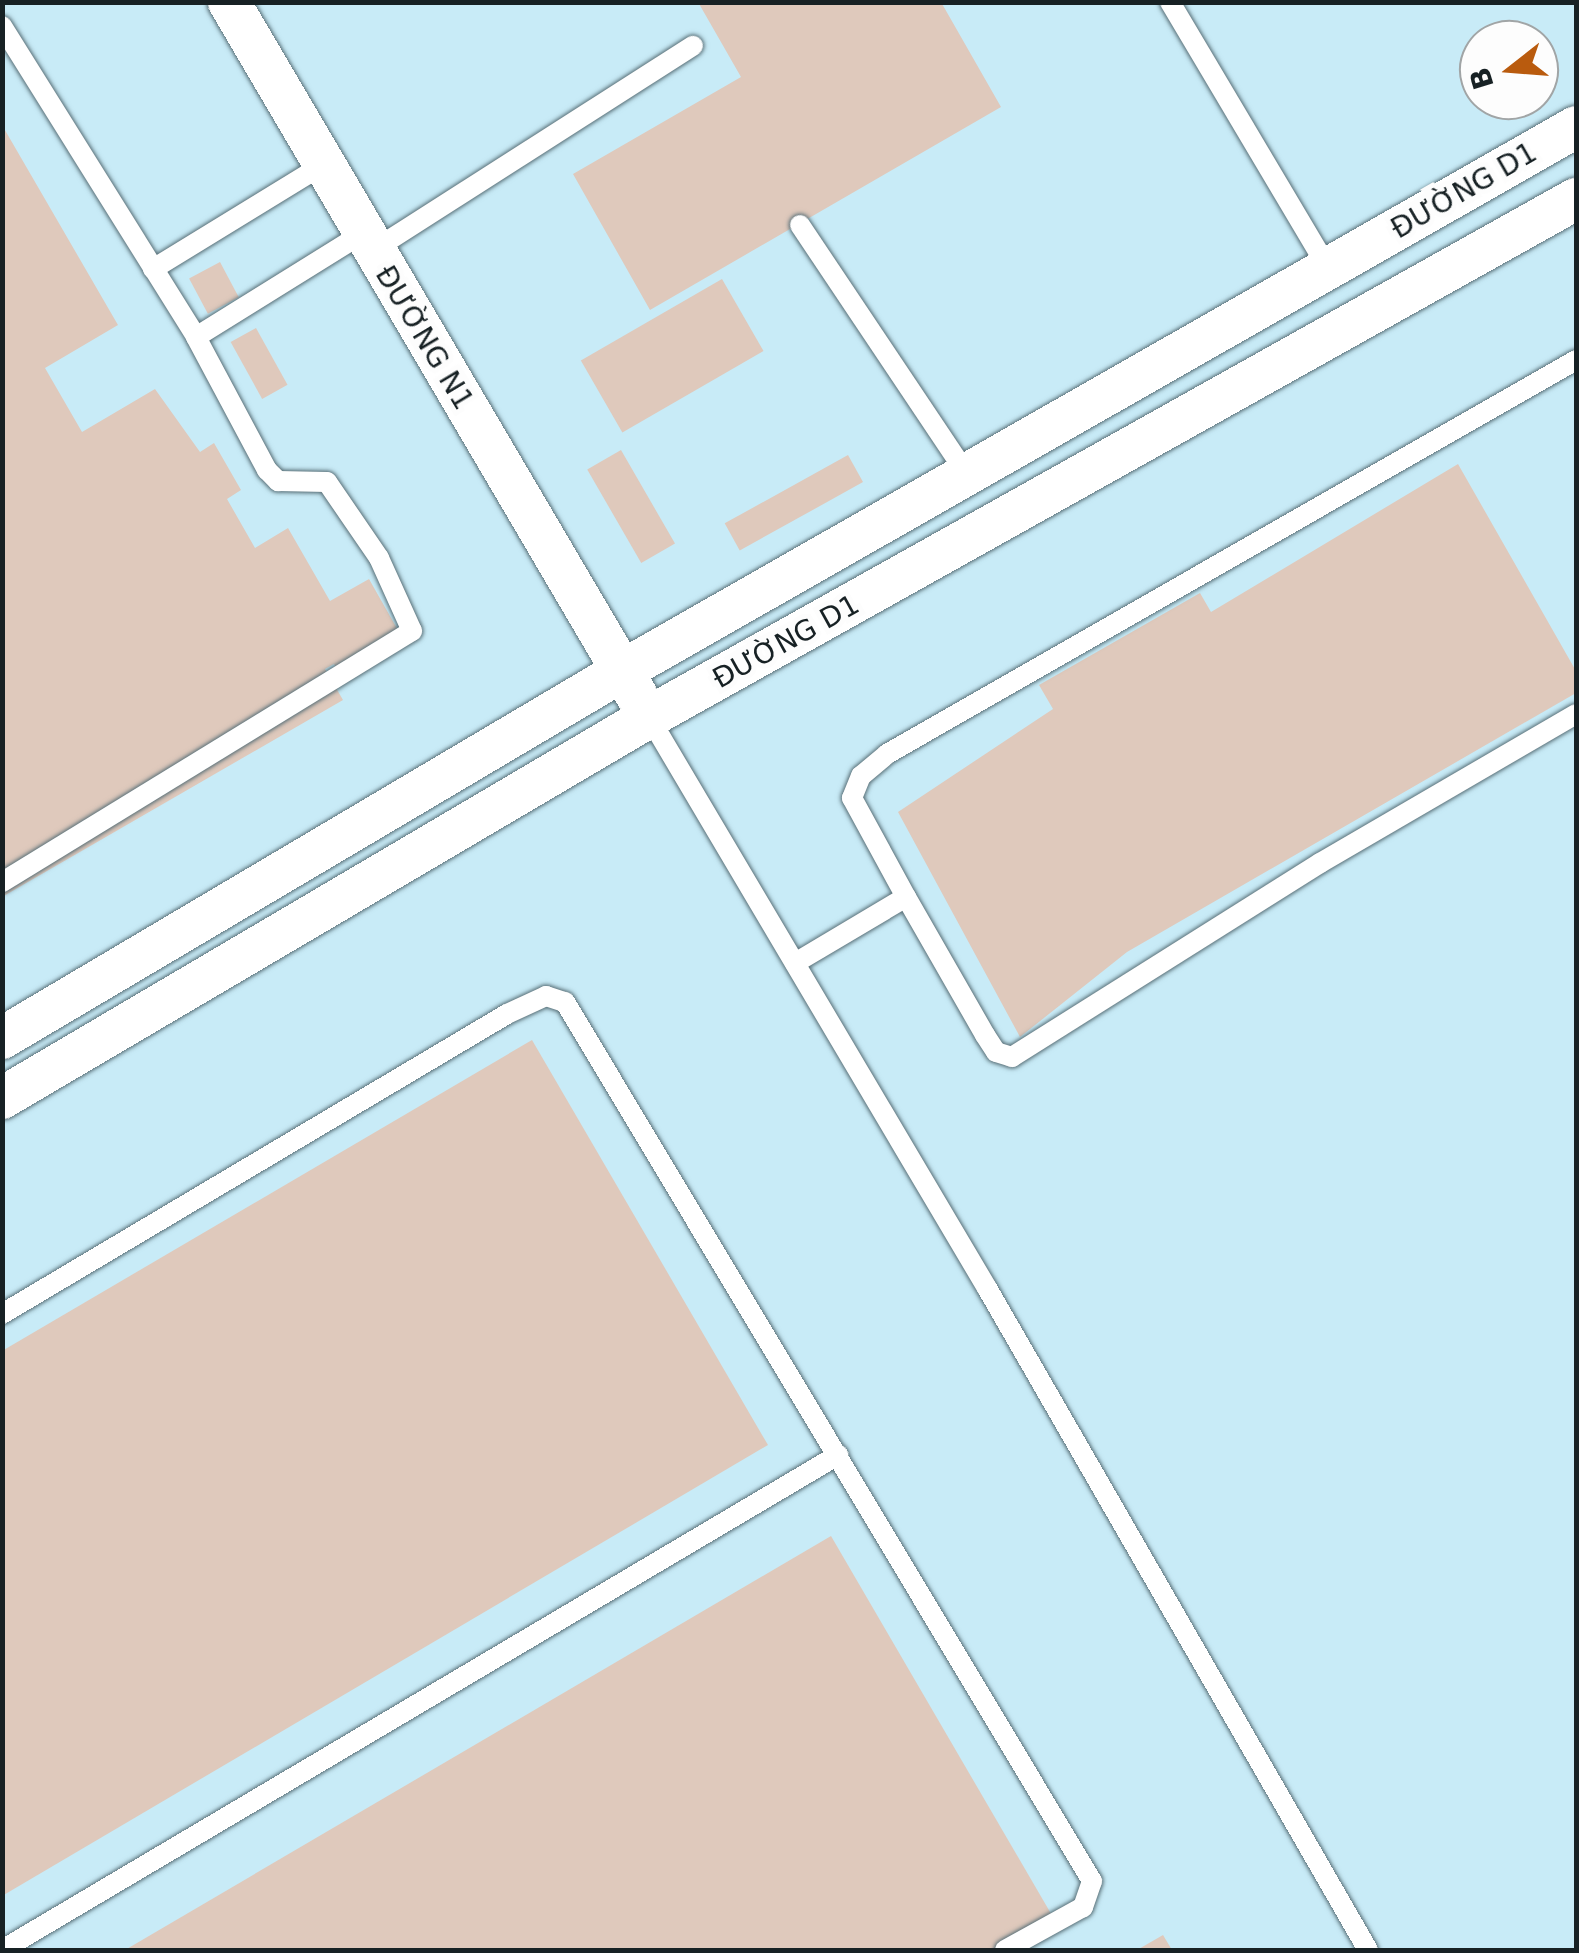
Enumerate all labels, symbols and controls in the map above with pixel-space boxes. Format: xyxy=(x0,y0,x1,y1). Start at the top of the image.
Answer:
north arrow xyxy=(1459,20,1559,120)
text: B xyxy=(1463,63,1501,93)
street label: ĐƯỜNG D1 xyxy=(1385,136,1543,246)
street label: ĐƯỜNG N1 xyxy=(368,260,480,416)
street label: ĐƯỜNG D1 xyxy=(707,588,865,696)

